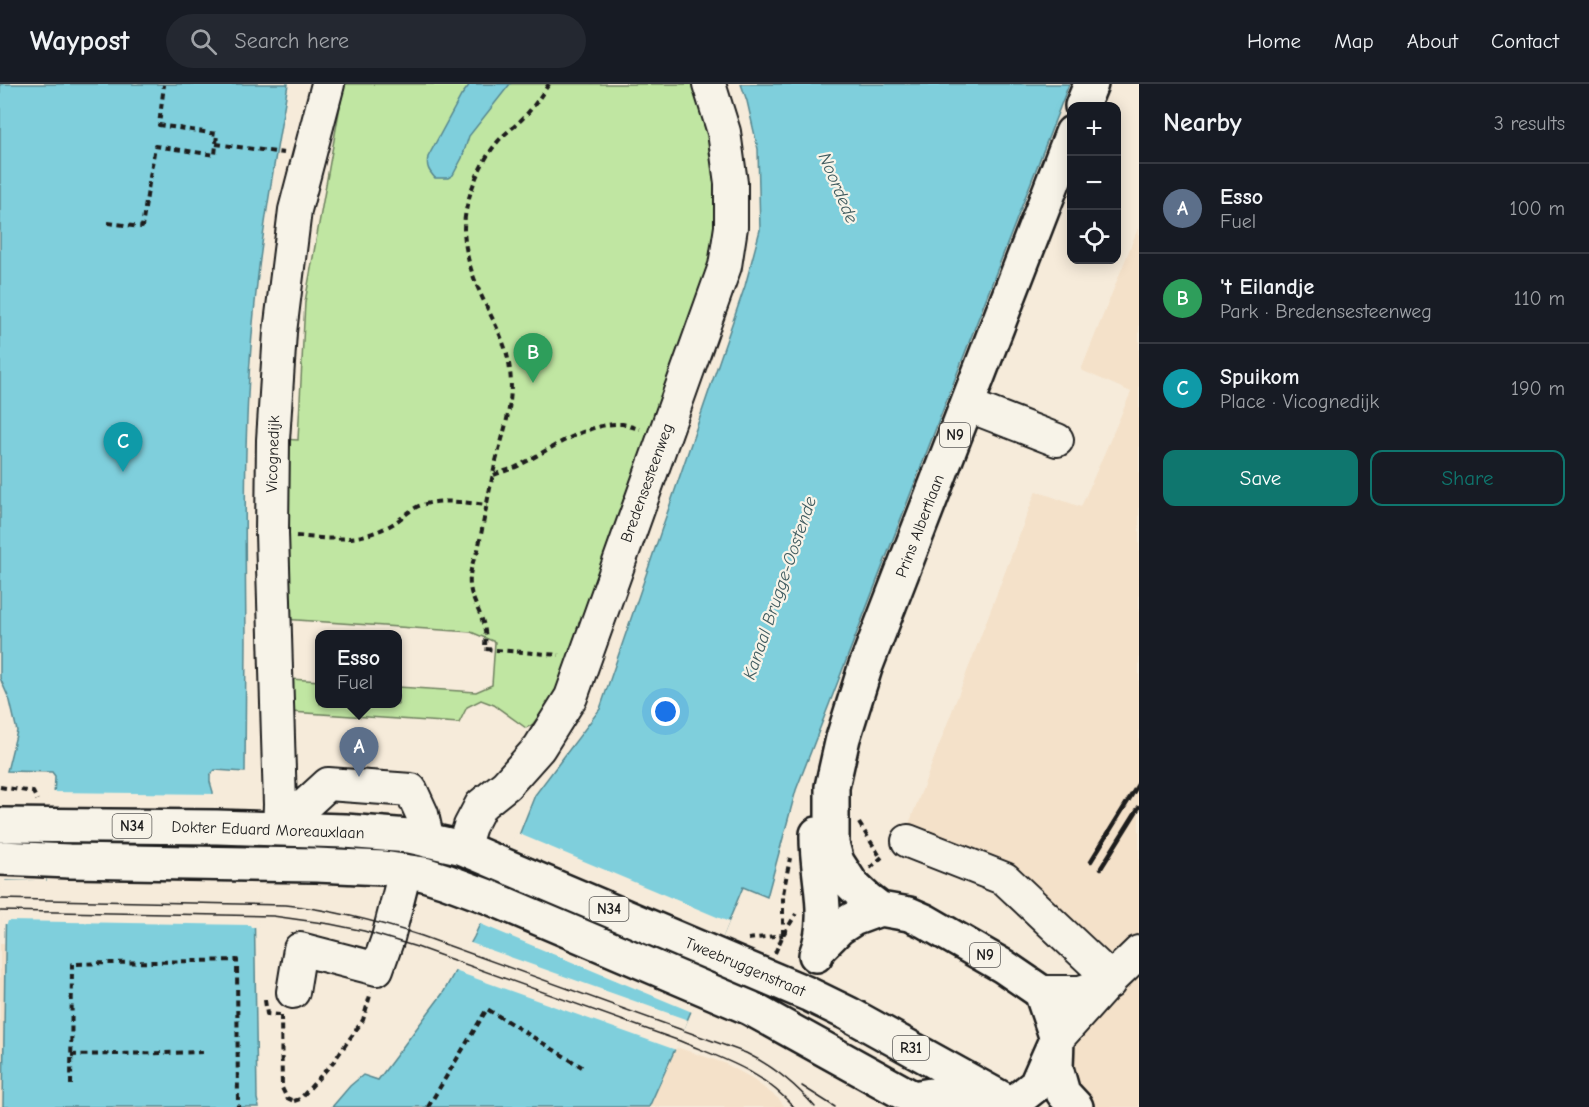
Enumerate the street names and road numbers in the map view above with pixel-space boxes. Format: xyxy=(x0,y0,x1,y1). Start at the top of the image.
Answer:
street label: Vicognedijk xyxy=(263,415,283,493)
street label: Bredensesteenweg xyxy=(617,421,677,545)
road number: N9 xyxy=(940,423,970,447)
street label: Prins Albertlaan xyxy=(892,472,948,580)
road number: N34 xyxy=(112,814,152,838)
street label: Dokter Eduard Moreauxlaan xyxy=(171,818,365,842)
road number: N34 xyxy=(590,897,628,921)
street label: Tweebruggenstraat xyxy=(682,934,808,1001)
road number: N9 xyxy=(970,943,1000,967)
road number: R31 xyxy=(893,1036,929,1060)

